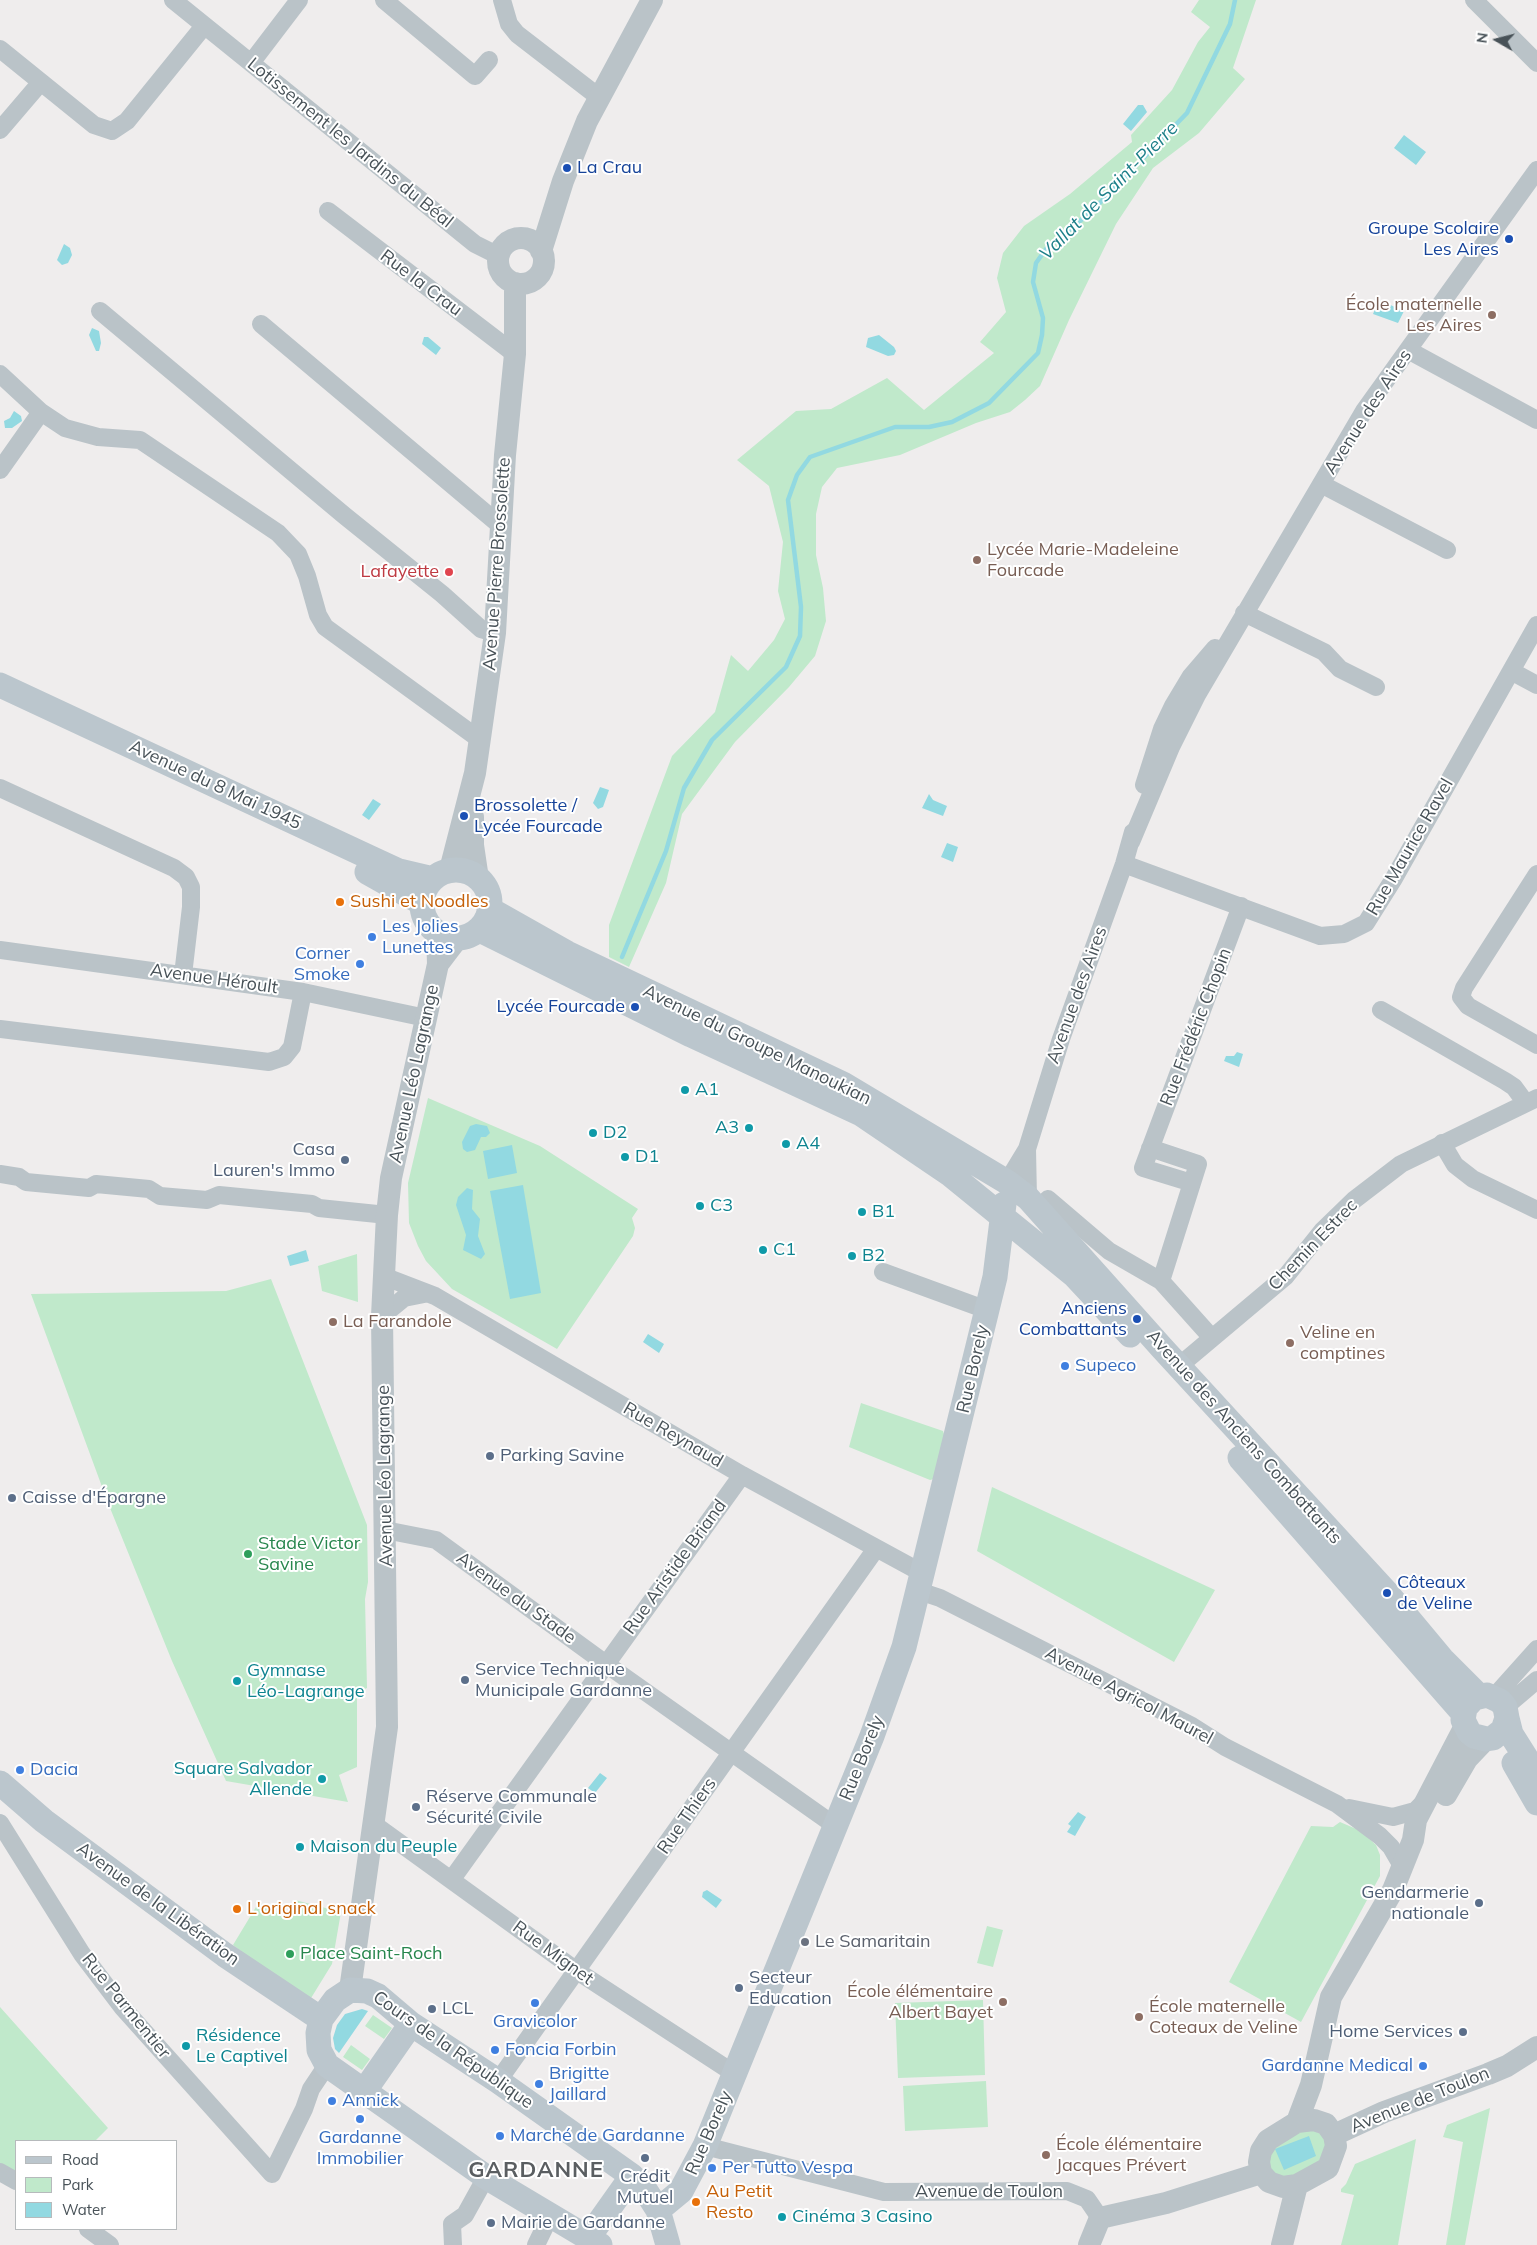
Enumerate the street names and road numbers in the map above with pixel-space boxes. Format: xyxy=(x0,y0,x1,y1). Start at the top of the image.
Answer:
street label: Lotissement les Jardins du Béal xyxy=(243,53,457,233)
street label: Rue la Crau xyxy=(376,245,466,321)
street label: Avenue des Aires xyxy=(1320,346,1416,478)
street label: Avenue Pierre Brossolette xyxy=(479,457,515,671)
street label: Avenue du 8 Mai 1945 xyxy=(126,736,304,834)
street label: Rue Maurice Ravel xyxy=(1362,775,1458,919)
street label: Avenue des Aires xyxy=(1042,924,1112,1066)
street label: Rue Frédéric Chopin xyxy=(1156,945,1236,1109)
street label: Avenue Héroult xyxy=(149,959,279,999)
street label: Avenue du Groupe Manoukian xyxy=(639,980,875,1110)
street label: Avenue Léo Lagrange xyxy=(385,983,443,1165)
street label: Chemin Estrec xyxy=(1264,1195,1362,1295)
street label: Rue Borely xyxy=(952,1323,994,1415)
street label: Avenue des Anciens Combattants xyxy=(1142,1325,1346,1549)
street label: Avenue Léo Lagrange xyxy=(373,1385,397,1567)
street label: Rue Reynaud xyxy=(619,1398,727,1472)
street label: Rue Aristide Briand xyxy=(619,1495,731,1639)
street label: Avenue du Stade xyxy=(452,1547,580,1649)
street label: Avenue Agricol Maurel xyxy=(1041,1642,1217,1750)
street label: Rue Borely xyxy=(835,1712,889,1804)
street label: Rue Thiers xyxy=(653,1774,721,1858)
street label: Avenue de la Libération xyxy=(72,1838,244,1970)
street label: Rue Mignet xyxy=(508,1916,598,1990)
street label: Rue Parmentier xyxy=(77,1949,175,2063)
street label: Cours de la République xyxy=(369,1986,537,2114)
street label: Avenue de Toulon xyxy=(1347,2062,1493,2138)
street label: Rue Borely xyxy=(681,2088,737,2178)
street label: Avenue de Toulon xyxy=(915,2181,1063,2203)

